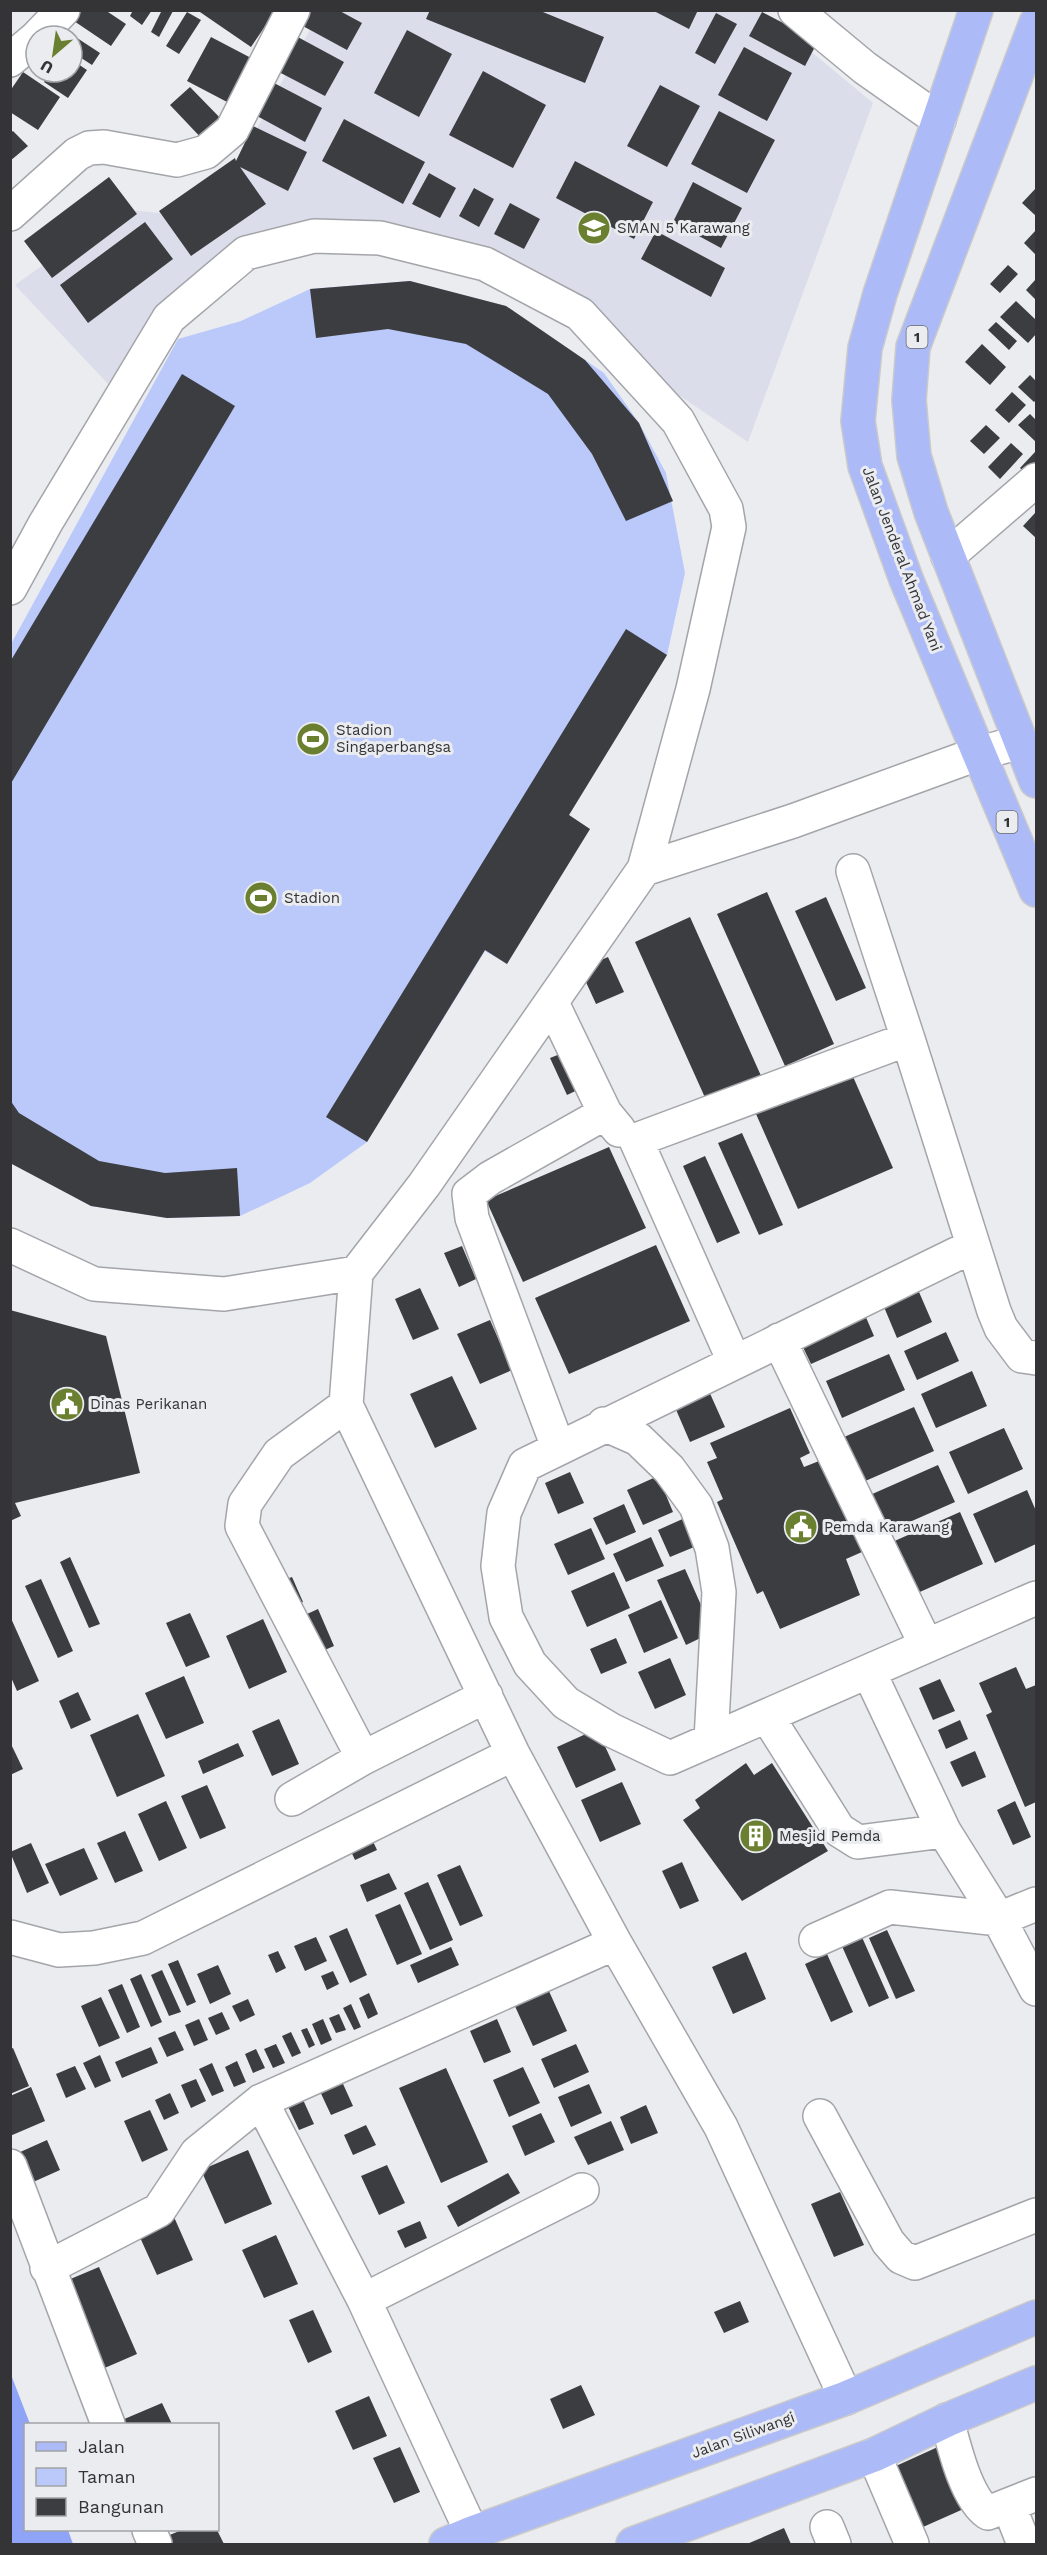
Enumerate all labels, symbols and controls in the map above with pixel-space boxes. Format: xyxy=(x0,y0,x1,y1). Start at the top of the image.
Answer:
north arrow xyxy=(24,24,84,84)
text: U xyxy=(37,56,57,78)
school or university icon: SMAN 5 Karawang xyxy=(576,210,612,246)
place label: SMAN 5 Karawang xyxy=(617,219,750,237)
road number: 1 xyxy=(906,326,928,348)
street label: Jalan Jenderal Ahmad Yani xyxy=(858,464,946,654)
sports icon: Stadion Singaperbangsa xyxy=(295,721,331,757)
place label: Stadion Singaperbangsa xyxy=(336,721,452,756)
road number: 1 xyxy=(996,811,1018,833)
sports icon: Stadion xyxy=(243,880,279,916)
place label: Stadion xyxy=(284,889,340,907)
public building icon: Dinas Perikanan xyxy=(49,1386,85,1422)
place label: Dinas Perikanan xyxy=(90,1395,207,1413)
public building icon: Pemda Karawang xyxy=(783,1509,819,1545)
place label: Pemda Karawang xyxy=(824,1518,949,1536)
building icon: Mesjid Pemda xyxy=(738,1818,774,1854)
place label: Mesjid Pemda xyxy=(779,1827,881,1845)
street label: Jalan Siliwangi xyxy=(689,2408,797,2462)
legend xyxy=(24,2423,219,2531)
text: Jalan xyxy=(78,2436,125,2457)
text: Taman xyxy=(78,2466,136,2487)
text: Bangunan xyxy=(78,2496,164,2517)

